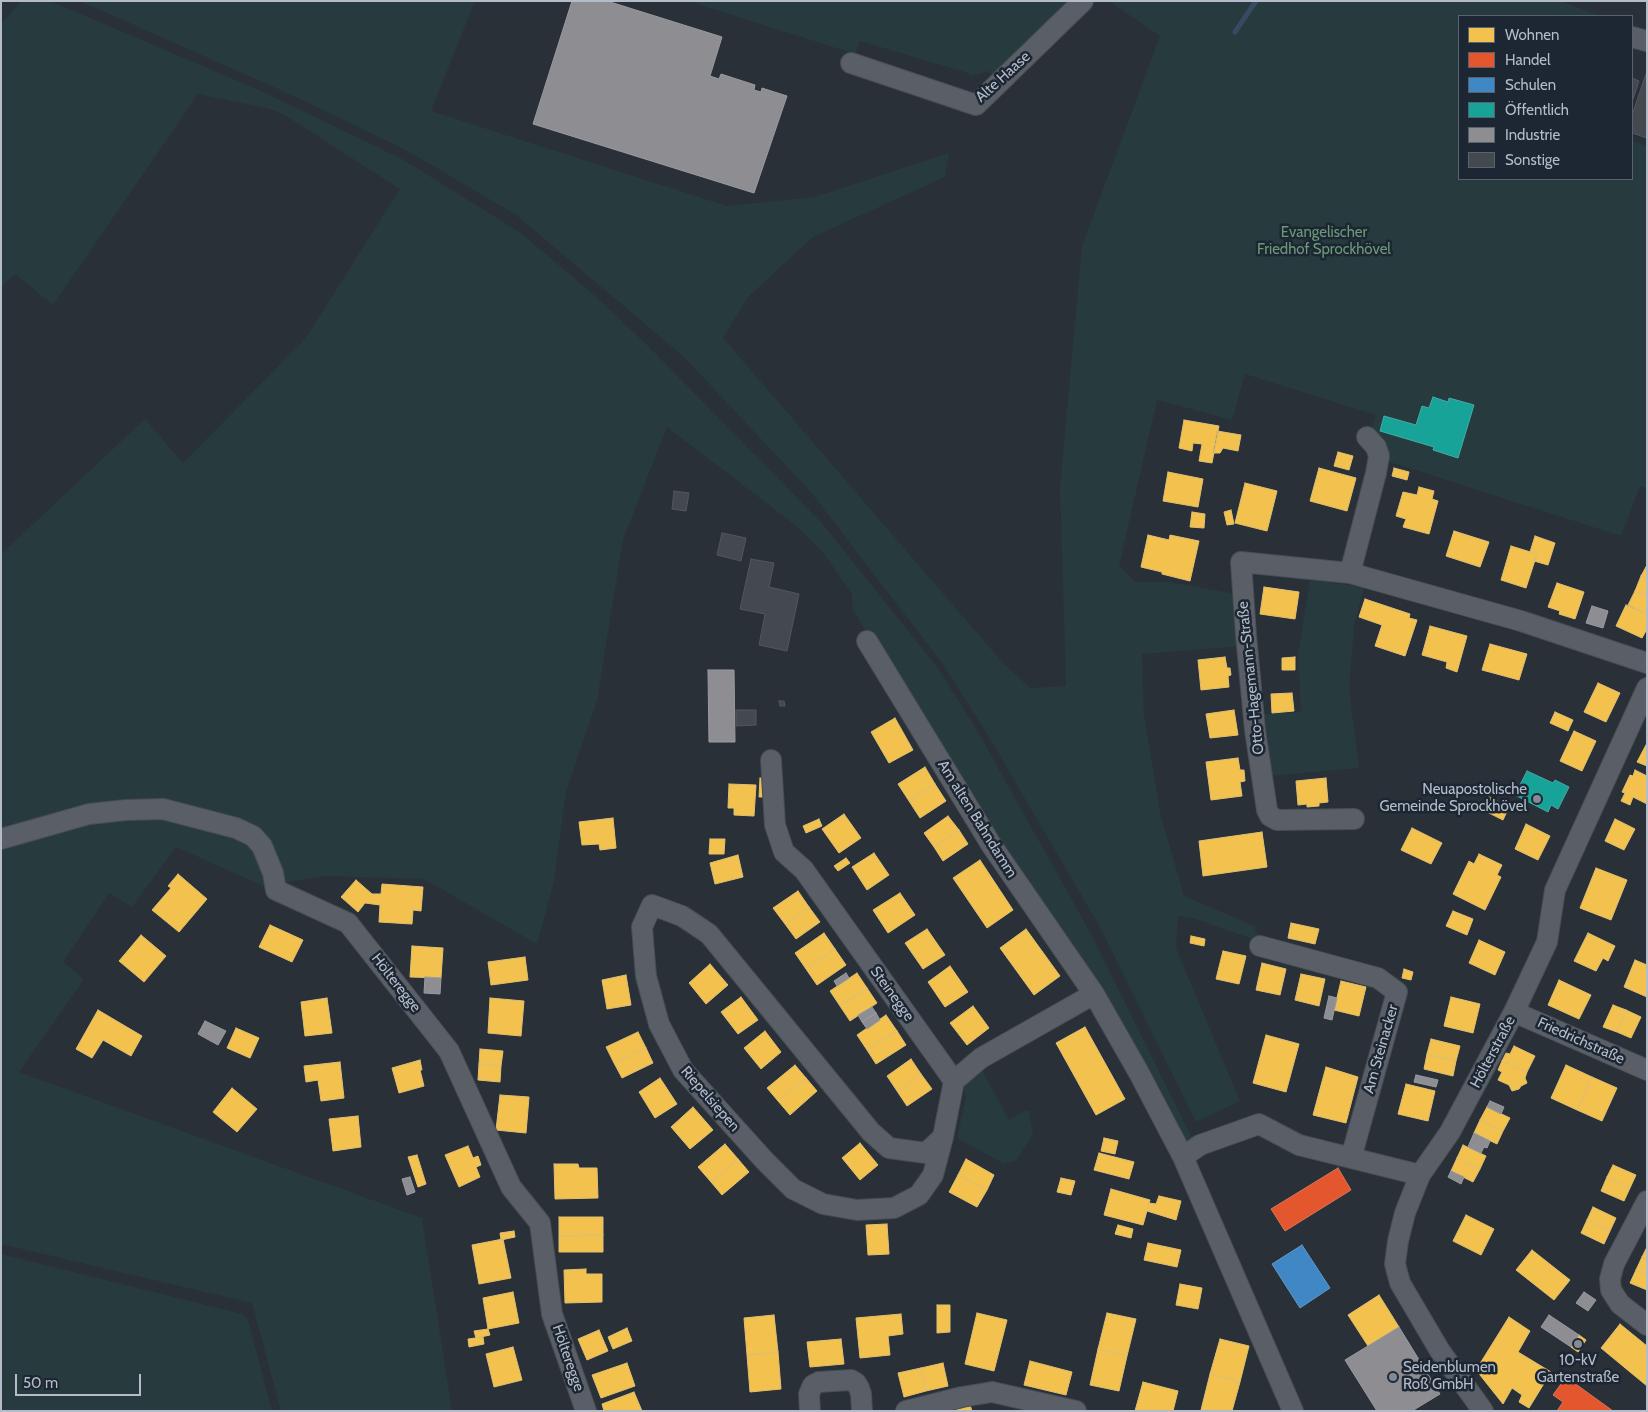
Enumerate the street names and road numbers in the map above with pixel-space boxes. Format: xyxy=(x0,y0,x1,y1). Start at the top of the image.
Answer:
street label: Alte Haase xyxy=(972,48,1034,106)
street label: Otto-Hagemann-Straße xyxy=(1234,600,1268,756)
street label: Am alten Bahndamm xyxy=(933,757,1021,881)
street label: Hölteregge xyxy=(367,950,425,1016)
street label: Steinegge xyxy=(866,963,918,1025)
street label: Am Steinacker xyxy=(1360,1003,1402,1095)
street label: Hölterstraße xyxy=(1467,1013,1519,1091)
street label: Friedrichstraße xyxy=(1535,1014,1627,1068)
street label: Riepelsiepen xyxy=(677,1063,743,1135)
street label: Hölteregge xyxy=(548,1322,588,1394)

